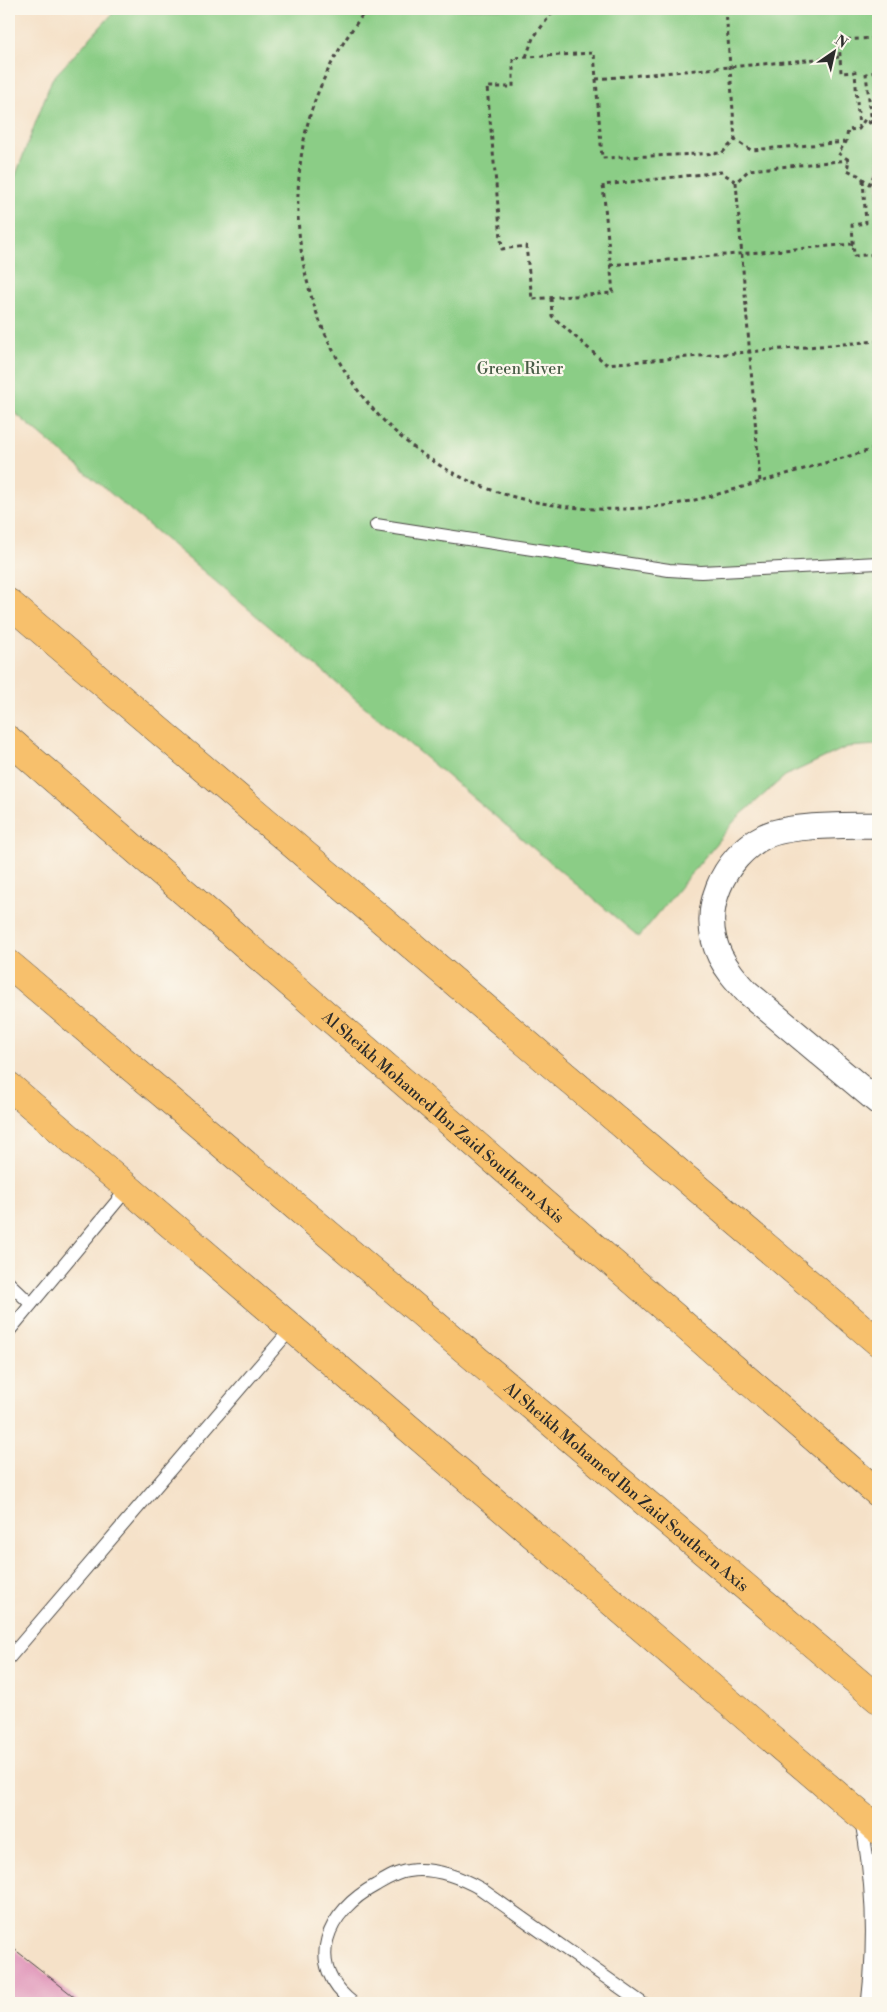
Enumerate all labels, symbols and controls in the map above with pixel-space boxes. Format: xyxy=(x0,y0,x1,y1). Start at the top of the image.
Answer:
north arrow xyxy=(810,28,860,78)
text: N xyxy=(831,31,850,53)
park label: Green River xyxy=(477,359,563,379)
street label: Al Sheikh Mohamed Ibn Zaid Southern Axis xyxy=(317,1006,568,1228)
street label: Al Sheikh Mohamed Ibn Zaid Southern Axis xyxy=(499,1377,752,1596)

